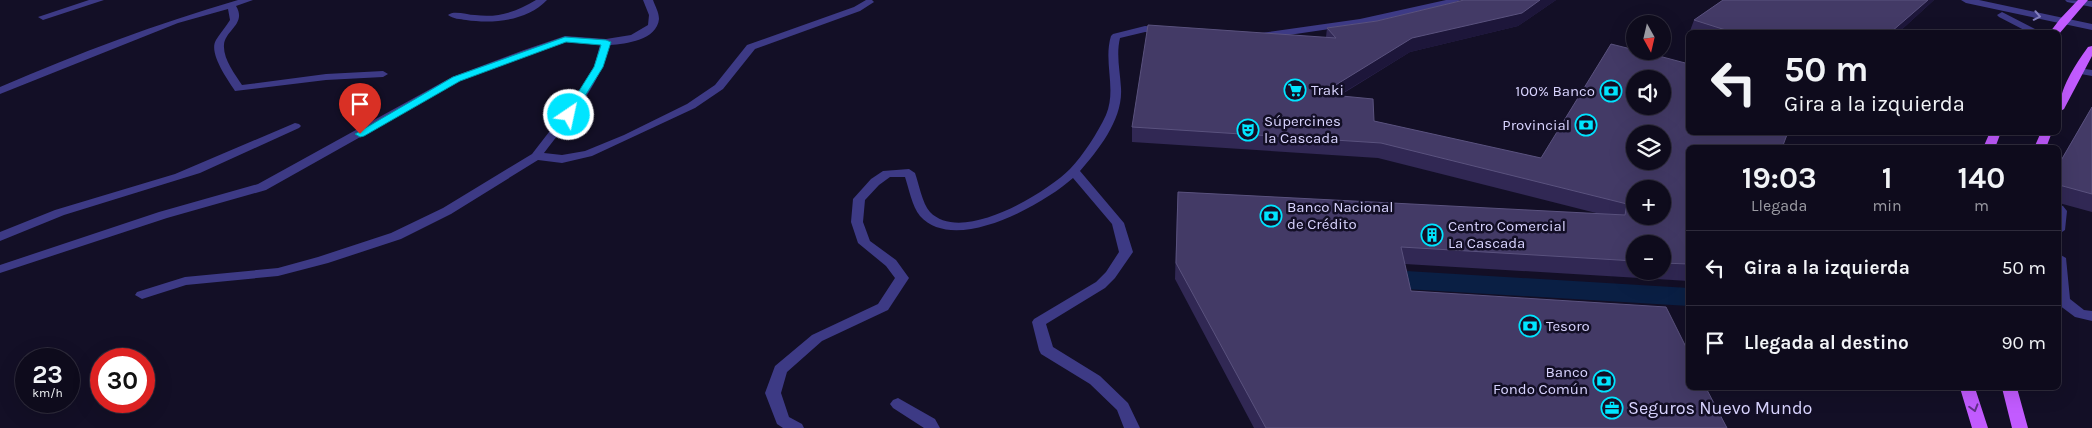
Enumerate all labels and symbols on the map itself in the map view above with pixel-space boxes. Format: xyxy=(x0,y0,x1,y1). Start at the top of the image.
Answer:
one-way arrow xyxy=(2032,11,2041,21)
north arrow xyxy=(1626,15,1671,60)
supermarket icon: Traki xyxy=(1283,78,1307,102)
bank icon: 100% Banco xyxy=(1599,79,1623,103)
place label: Traki xyxy=(1311,81,1344,99)
place label: 100% Banco xyxy=(1515,82,1595,100)
pin xyxy=(339,83,381,134)
position arrow xyxy=(542,88,594,140)
place label: Súpercines la Cascada xyxy=(1264,112,1341,147)
bank icon: Provincial xyxy=(1574,113,1598,137)
place label: Provincial xyxy=(1502,116,1570,134)
theatre icon: Súpercines la Cascada xyxy=(1236,118,1260,142)
place label: Banco Nacional de Crédito xyxy=(1287,198,1394,233)
bank icon: Banco Nacional de Crédito xyxy=(1259,204,1283,228)
place label: Centro Comercial La Cascada xyxy=(1448,217,1566,252)
building icon: Centro Comercial La Cascada xyxy=(1420,223,1444,247)
bank icon: Tesoro xyxy=(1518,314,1542,338)
place label: Tesoro xyxy=(1546,317,1590,335)
speed limit sign: 30 xyxy=(90,348,155,413)
place label: Banco Fondo Común xyxy=(1493,363,1588,398)
bank icon: Banco Fondo Común xyxy=(1592,369,1616,393)
office icon: Seguros Nuevo Mundo xyxy=(1600,396,1624,420)
place label: Seguros Nuevo Mundo xyxy=(1628,397,1812,419)
one-way arrow xyxy=(1968,403,1979,412)

